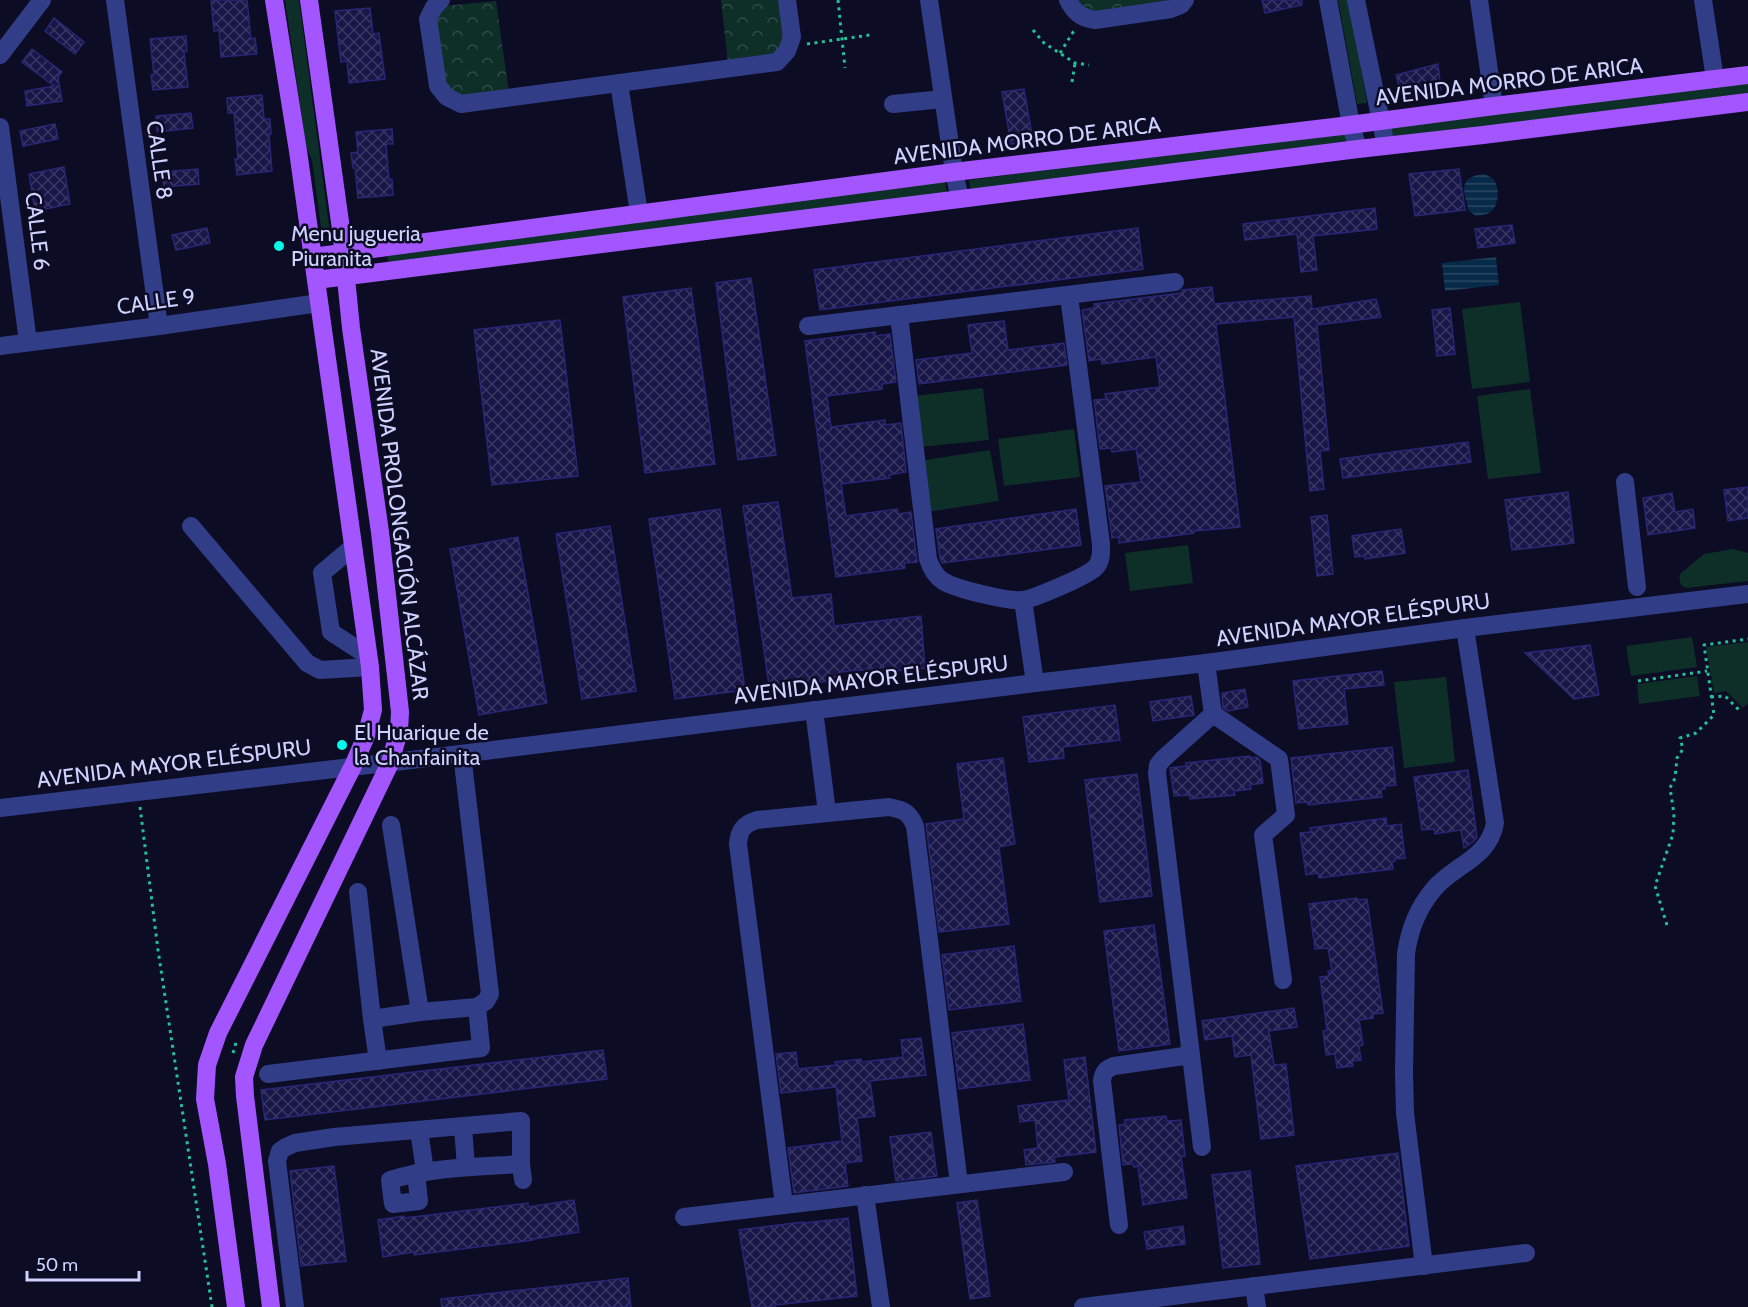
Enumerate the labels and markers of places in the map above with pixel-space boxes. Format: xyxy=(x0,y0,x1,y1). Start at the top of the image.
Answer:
place label: Menu jugueria Piuranita xyxy=(291,220,421,272)
marker: Menu jugueria Piuranita xyxy=(272,239,286,253)
place label: El Huarique de la Chanfainita xyxy=(354,719,489,771)
marker: El Huarique de la Chanfainita xyxy=(335,738,349,752)

